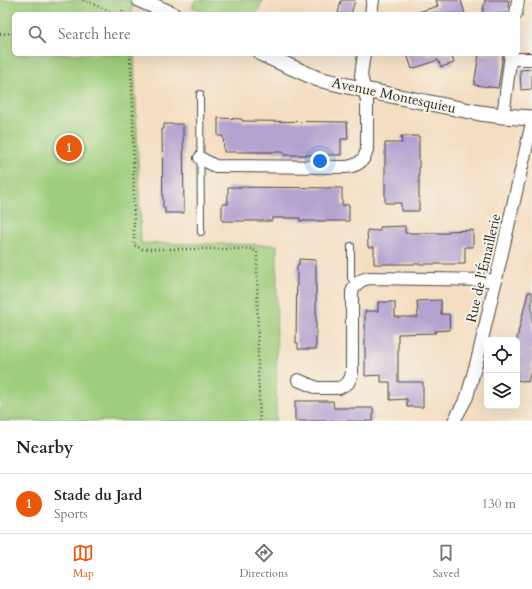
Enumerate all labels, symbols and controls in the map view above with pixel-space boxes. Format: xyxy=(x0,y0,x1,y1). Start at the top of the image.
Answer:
search box xyxy=(12,12,520,56)
icon: search xyxy=(26,23,48,45)
text: Search here xyxy=(58,24,131,44)
street label: Avenue Montesquieu xyxy=(330,73,458,118)
pin: 1 xyxy=(56,133,82,163)
your location xyxy=(310,151,330,171)
street label: Rue de l'Émaillerie xyxy=(462,212,505,324)
map controls xyxy=(484,337,520,409)
button: locate xyxy=(484,337,520,373)
button: layers xyxy=(484,373,520,409)
text: Nearby xyxy=(16,436,73,459)
text: Stade du Jard xyxy=(54,485,142,505)
text: 1 xyxy=(26,495,32,513)
text: 130 m xyxy=(482,495,516,513)
text: Sports xyxy=(54,505,88,523)
tab: Map xyxy=(72,542,94,581)
tab: Directions xyxy=(239,542,288,581)
tab: Saved xyxy=(433,542,460,581)

